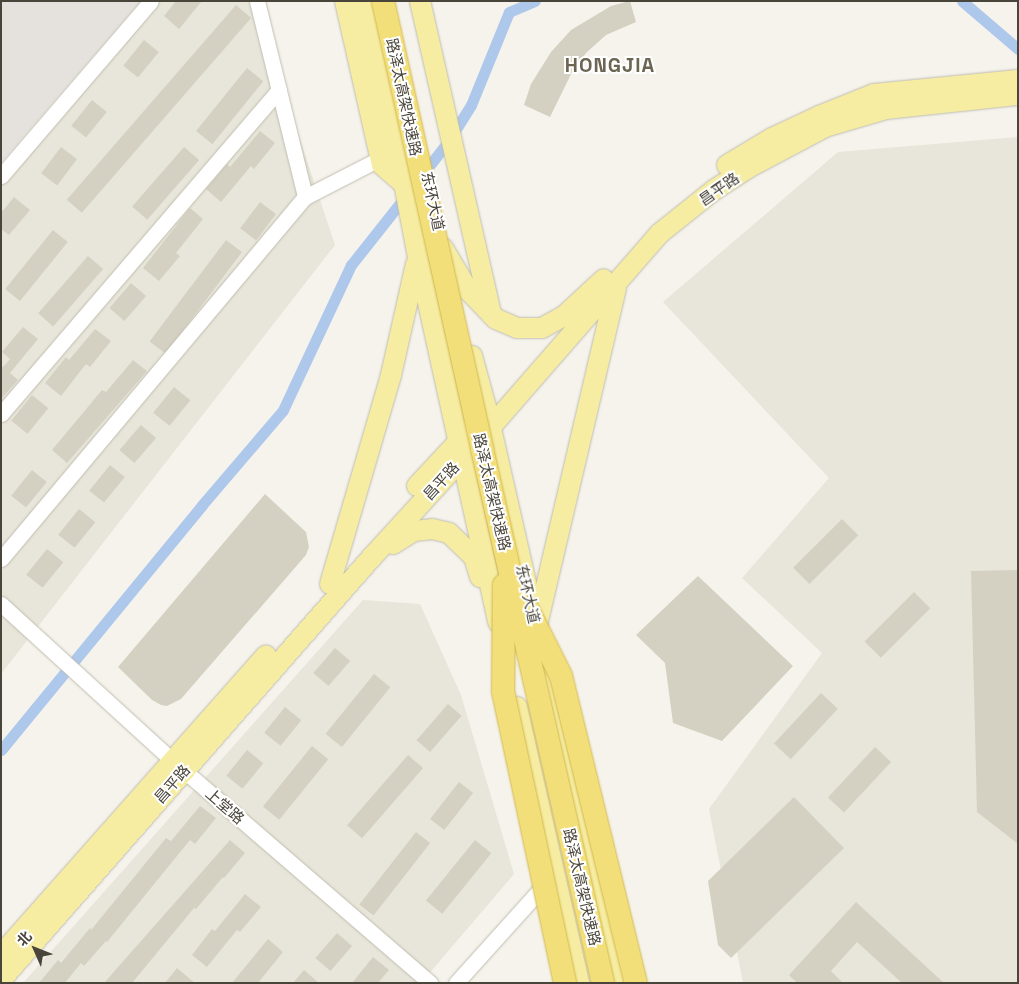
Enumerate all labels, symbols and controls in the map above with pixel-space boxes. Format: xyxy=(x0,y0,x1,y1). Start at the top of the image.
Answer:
street label: 路泽太高架快速路 xyxy=(383,36,425,158)
district label: HONGJIA xyxy=(564,53,656,77)
street label: 昌平路 xyxy=(695,169,743,209)
street label: 东环大道 xyxy=(418,170,448,232)
street label: 路泽太高架快速路 xyxy=(470,432,514,552)
street label: 昌平路 xyxy=(419,458,463,504)
street label: 东环大道 xyxy=(512,563,544,625)
street label: 昌平路 xyxy=(150,761,194,807)
street label: 上堂路 xyxy=(202,784,248,828)
street label: 路泽太高架快速路 xyxy=(560,827,604,947)
north arrow xyxy=(10,924,60,974)
text: 北 xyxy=(13,927,36,950)

